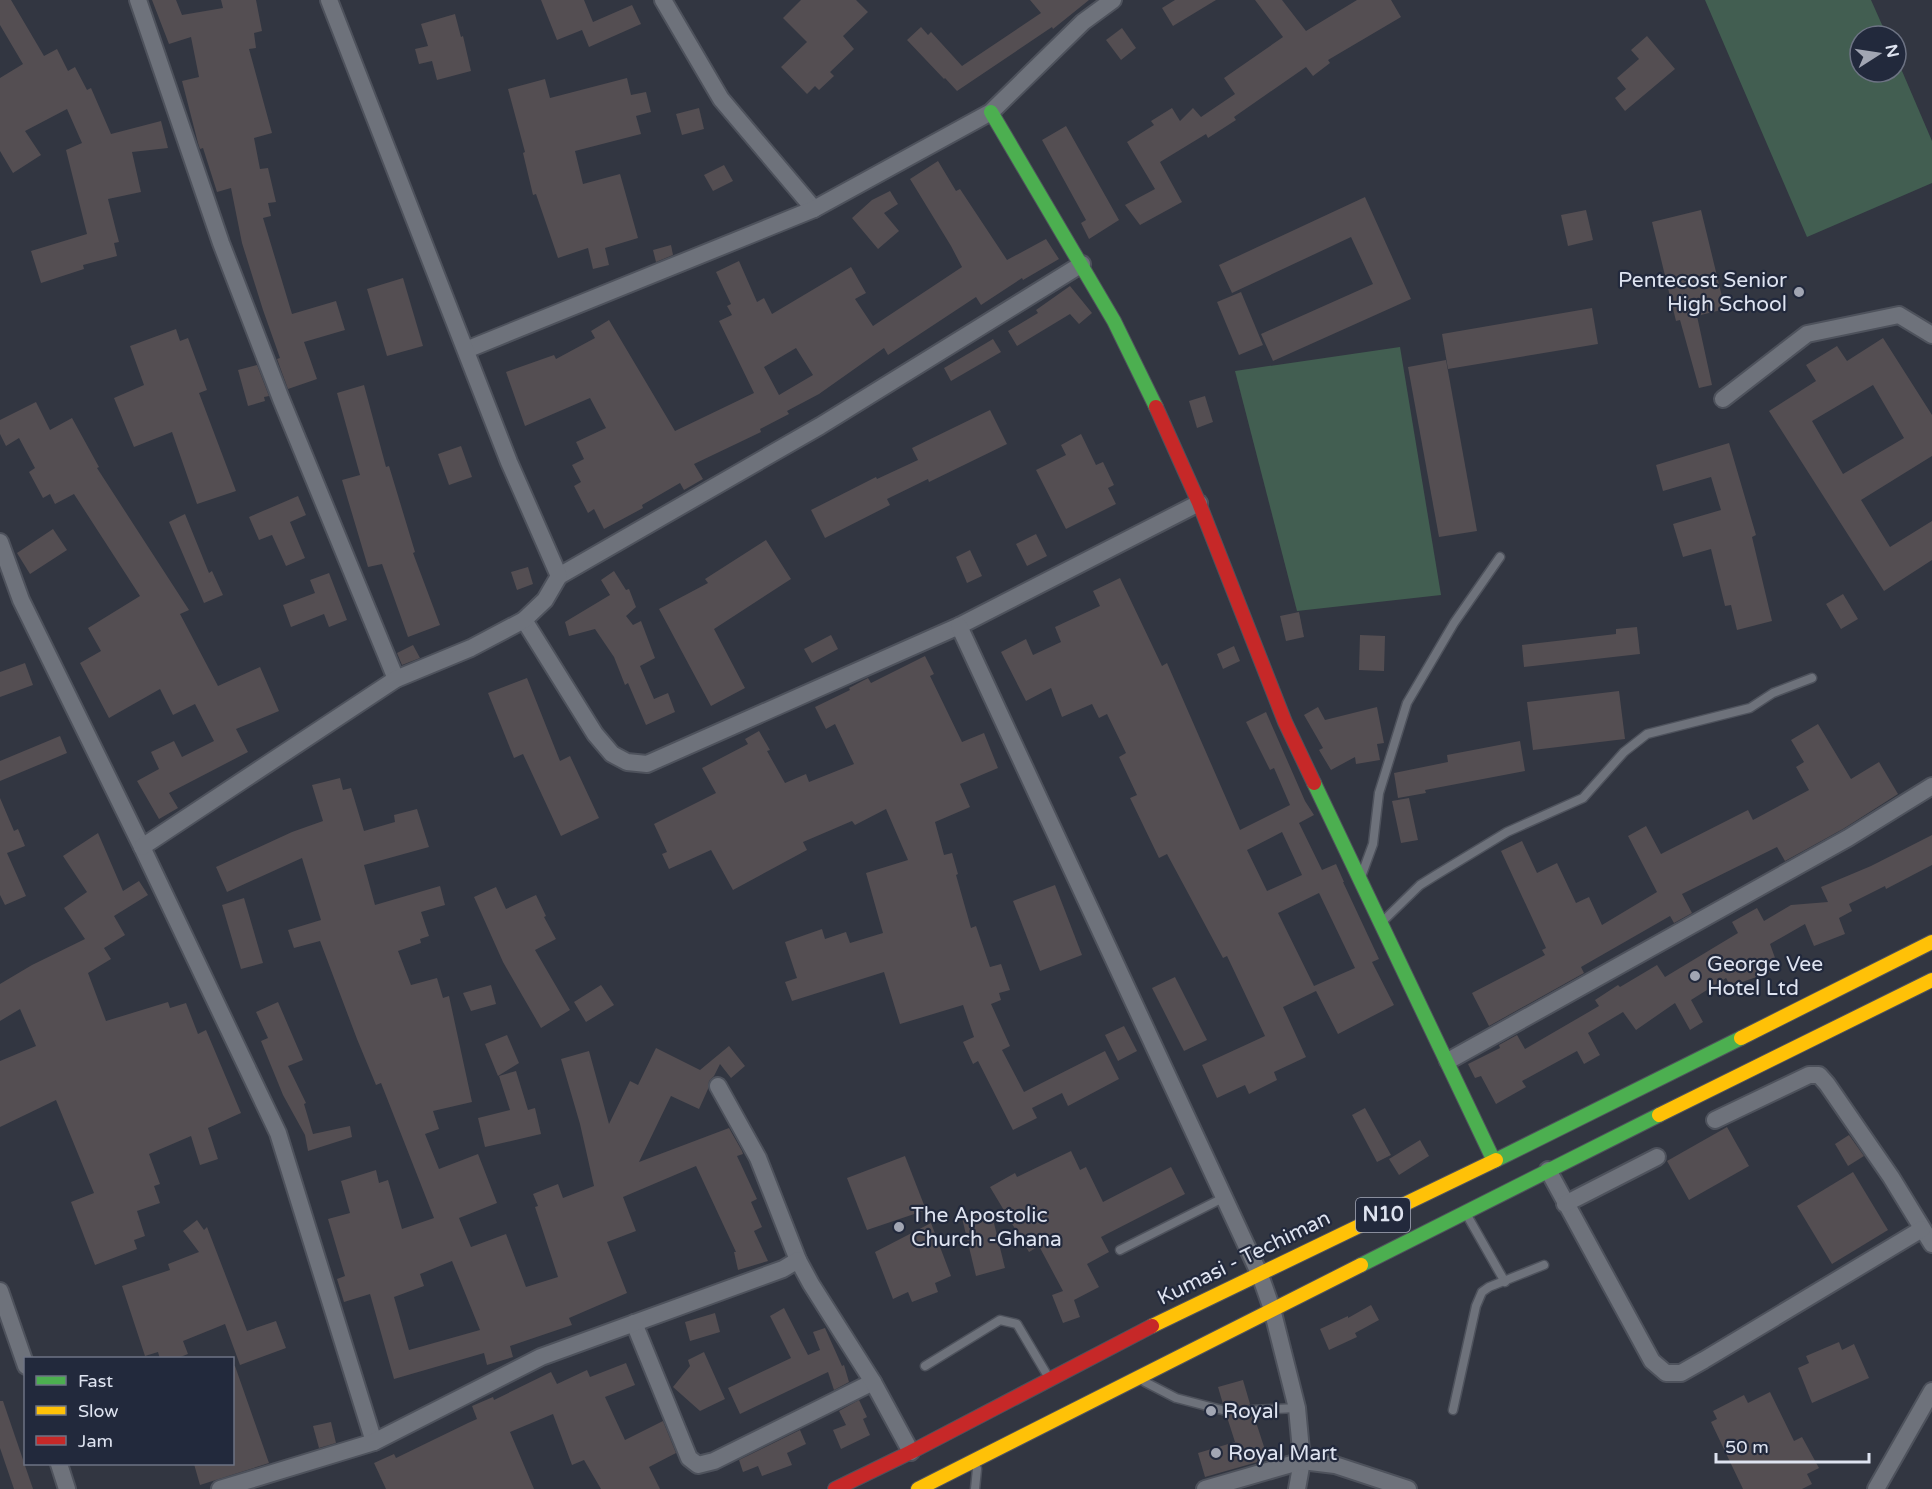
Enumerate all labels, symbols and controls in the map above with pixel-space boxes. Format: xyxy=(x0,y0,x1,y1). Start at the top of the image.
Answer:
north arrow xyxy=(1848,24,1908,84)
text: N xyxy=(1881,43,1903,59)
place label: Pentecost Senior High School xyxy=(1618,268,1787,317)
marker: Pentecost Senior High School xyxy=(1792,285,1806,299)
place label: George Vee Hotel Ltd xyxy=(1707,952,1823,1001)
marker: George Vee Hotel Ltd xyxy=(1688,969,1702,983)
road number: N10 xyxy=(1356,1198,1410,1232)
place label: The Apostolic Church -Ghana xyxy=(911,1203,1062,1252)
street label: Kumasi - Techiman xyxy=(1154,1205,1334,1311)
marker: The Apostolic Church -Ghana xyxy=(892,1220,906,1234)
legend xyxy=(24,1357,234,1465)
text: Fast xyxy=(78,1370,113,1392)
place label: Royal xyxy=(1223,1399,1279,1424)
text: Slow xyxy=(78,1400,119,1422)
marker: Royal xyxy=(1204,1404,1218,1418)
scale bar xyxy=(1716,1426,1869,1464)
text: Jam xyxy=(78,1430,113,1452)
text: 50 m xyxy=(1725,1436,1769,1458)
place label: Royal Mart xyxy=(1228,1441,1337,1466)
marker: Royal Mart xyxy=(1209,1446,1223,1460)

